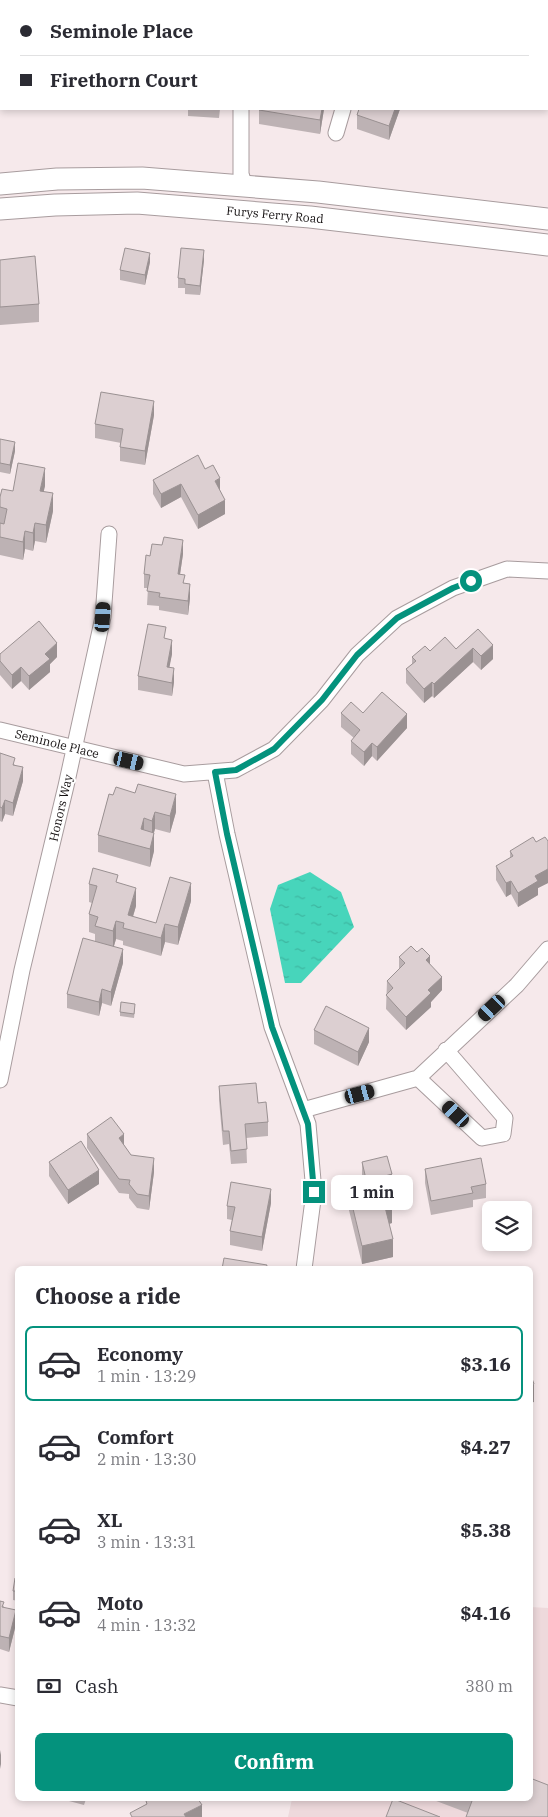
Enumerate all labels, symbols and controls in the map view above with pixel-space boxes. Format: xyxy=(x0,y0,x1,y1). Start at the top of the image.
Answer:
text: Seminole Place xyxy=(50,19,193,43)
text: Firethorn Court xyxy=(50,68,198,92)
street label: Furys Ferry Road xyxy=(226,203,324,226)
route start xyxy=(460,570,482,592)
car xyxy=(94,602,111,632)
street label: Seminole Place xyxy=(14,726,101,761)
car xyxy=(112,750,145,772)
street label: Honors Way xyxy=(46,772,76,843)
car xyxy=(475,992,508,1024)
car xyxy=(343,1083,376,1105)
car xyxy=(439,1098,472,1130)
callout: 1 min xyxy=(332,1174,414,1210)
route end xyxy=(303,1181,325,1203)
text: 1 min xyxy=(350,1182,394,1202)
map controls xyxy=(482,1201,532,1251)
button: layers xyxy=(482,1201,532,1251)
text: Choose a ride xyxy=(35,1281,181,1310)
icon: car xyxy=(37,1341,82,1386)
text: Economy xyxy=(97,1342,183,1366)
text: $3.16 xyxy=(460,1352,511,1376)
text: 1 min · 13:29 xyxy=(97,1366,196,1386)
icon: car xyxy=(37,1424,82,1469)
text: Comfort xyxy=(97,1425,174,1449)
text: $4.27 xyxy=(460,1435,511,1459)
text: 2 min · 13:30 xyxy=(97,1449,196,1469)
icon: car xyxy=(37,1507,82,1552)
text: XL xyxy=(97,1508,123,1532)
text: $5.38 xyxy=(460,1518,511,1542)
text: 3 min · 13:31 xyxy=(97,1532,196,1552)
icon: car xyxy=(37,1590,82,1635)
text: Moto xyxy=(97,1591,143,1615)
text: $4.16 xyxy=(460,1601,511,1625)
text: 4 min · 13:32 xyxy=(97,1615,196,1635)
icon: cash xyxy=(35,1672,63,1700)
text: Cash xyxy=(75,1674,119,1698)
text: 380 m xyxy=(465,1676,513,1696)
button: Confirm xyxy=(35,1733,513,1791)

